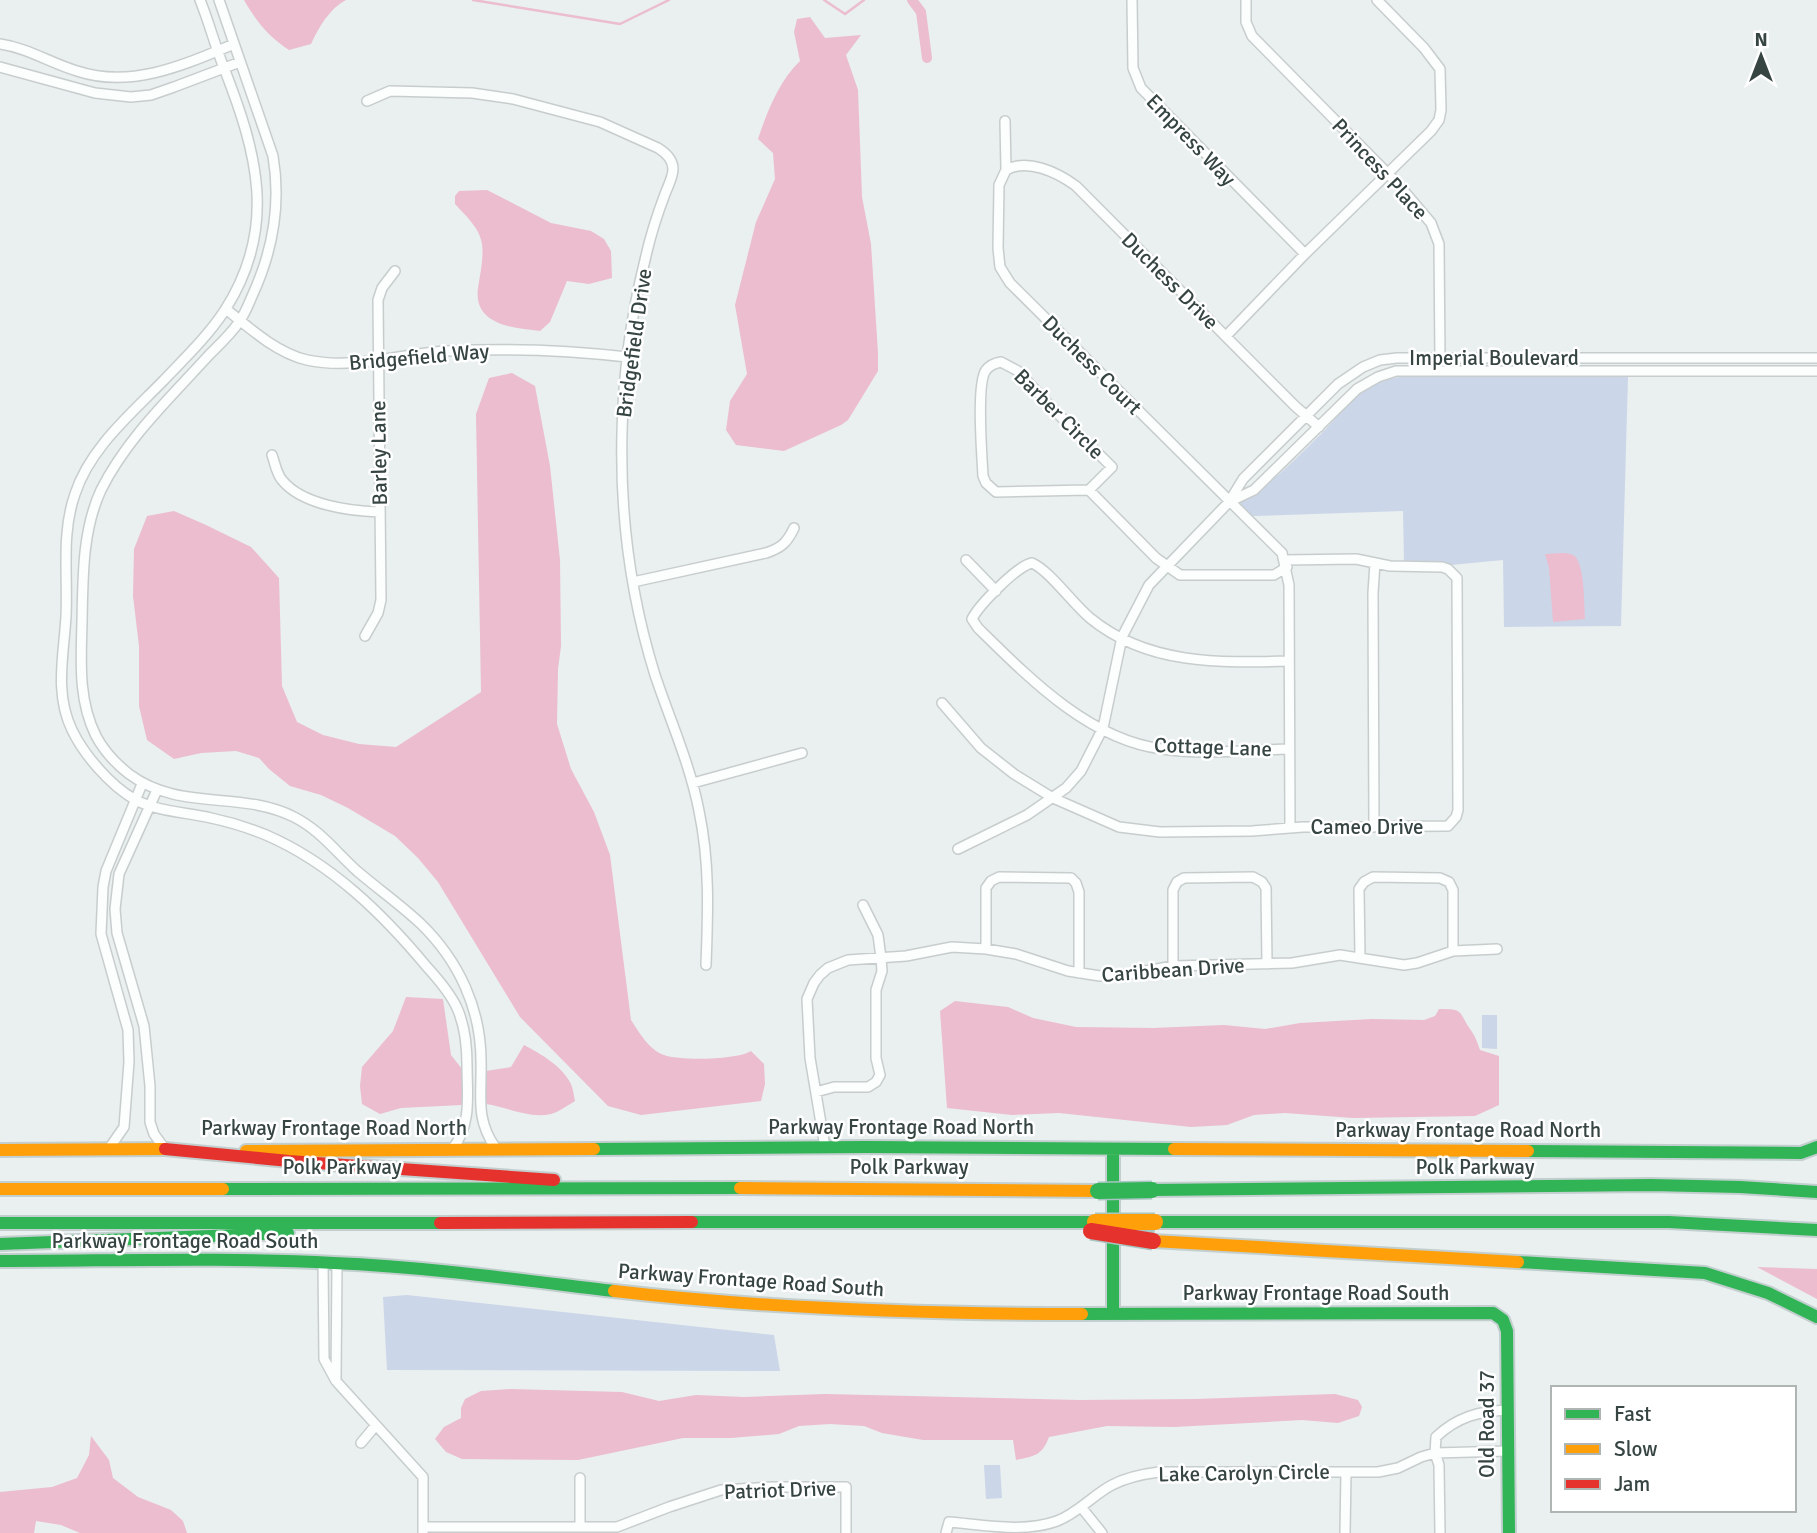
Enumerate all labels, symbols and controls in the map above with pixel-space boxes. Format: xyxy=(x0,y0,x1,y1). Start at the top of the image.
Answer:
north arrow xyxy=(1726,21,1796,91)
text: N xyxy=(1754,28,1768,52)
street label: Empress Way xyxy=(1141,89,1241,192)
street label: Princess Place xyxy=(1326,113,1434,225)
street label: Duchess Drive xyxy=(1116,227,1224,335)
street label: Bridgefield Drive xyxy=(611,267,657,419)
street label: Duchess Court xyxy=(1037,310,1147,420)
street label: Bridgefield Way xyxy=(348,338,490,376)
street label: Imperial Boulevard xyxy=(1409,345,1579,371)
street label: Barber Circle xyxy=(1008,363,1110,465)
street label: Barley Lane xyxy=(365,400,393,506)
street label: Cottage Lane xyxy=(1154,732,1272,762)
street label: Cameo Drive xyxy=(1311,814,1423,840)
street label: Caribbean Drive xyxy=(1101,952,1245,988)
street label: Parkway Frontage Road North xyxy=(768,1114,1034,1140)
street label: Parkway Frontage Road North xyxy=(201,1115,467,1141)
street label: Parkway Frontage Road North xyxy=(1335,1117,1601,1143)
street label: Polk Parkway xyxy=(282,1154,402,1180)
street label: Polk Parkway xyxy=(849,1154,969,1180)
street label: Polk Parkway xyxy=(1415,1154,1535,1180)
street label: Parkway Frontage Road South xyxy=(52,1228,318,1254)
street label: Parkway Frontage Road South xyxy=(617,1258,885,1302)
street label: Parkway Frontage Road South xyxy=(1183,1280,1449,1306)
street label: Old Road 37 xyxy=(1474,1370,1500,1478)
legend xyxy=(1551,1386,1796,1512)
text: Fast xyxy=(1614,1401,1651,1427)
text: Slow xyxy=(1614,1436,1658,1462)
street label: Lake Carolyn Circle xyxy=(1158,1459,1330,1487)
text: Jam xyxy=(1614,1471,1650,1497)
street label: Patriot Drive xyxy=(723,1475,837,1505)

